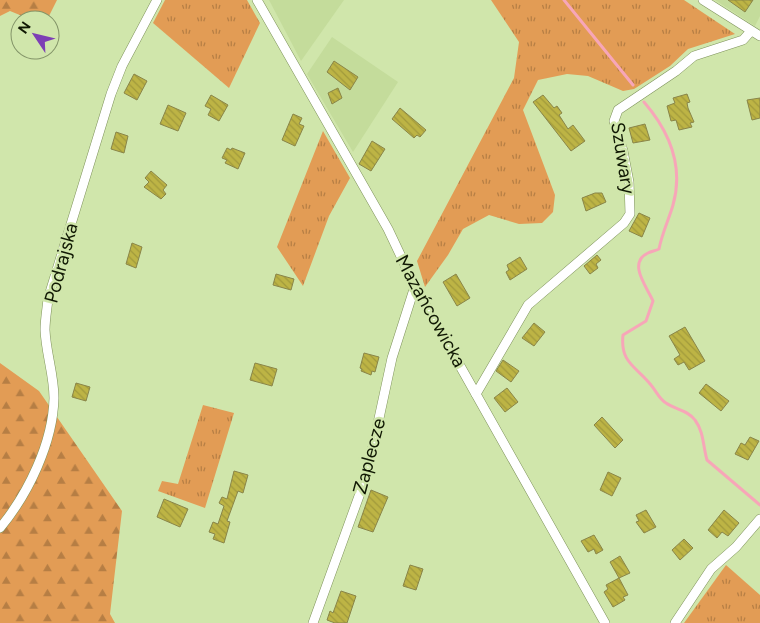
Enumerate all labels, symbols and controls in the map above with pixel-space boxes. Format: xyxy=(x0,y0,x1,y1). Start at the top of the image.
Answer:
north arrow xyxy=(10,10,60,60)
text: N xyxy=(15,19,35,37)
street label: Szuwary xyxy=(606,120,640,196)
street label: Podrajska xyxy=(39,221,83,305)
street label: Mazańcowicka xyxy=(391,251,471,371)
street label: Zaplecze xyxy=(348,416,390,496)

